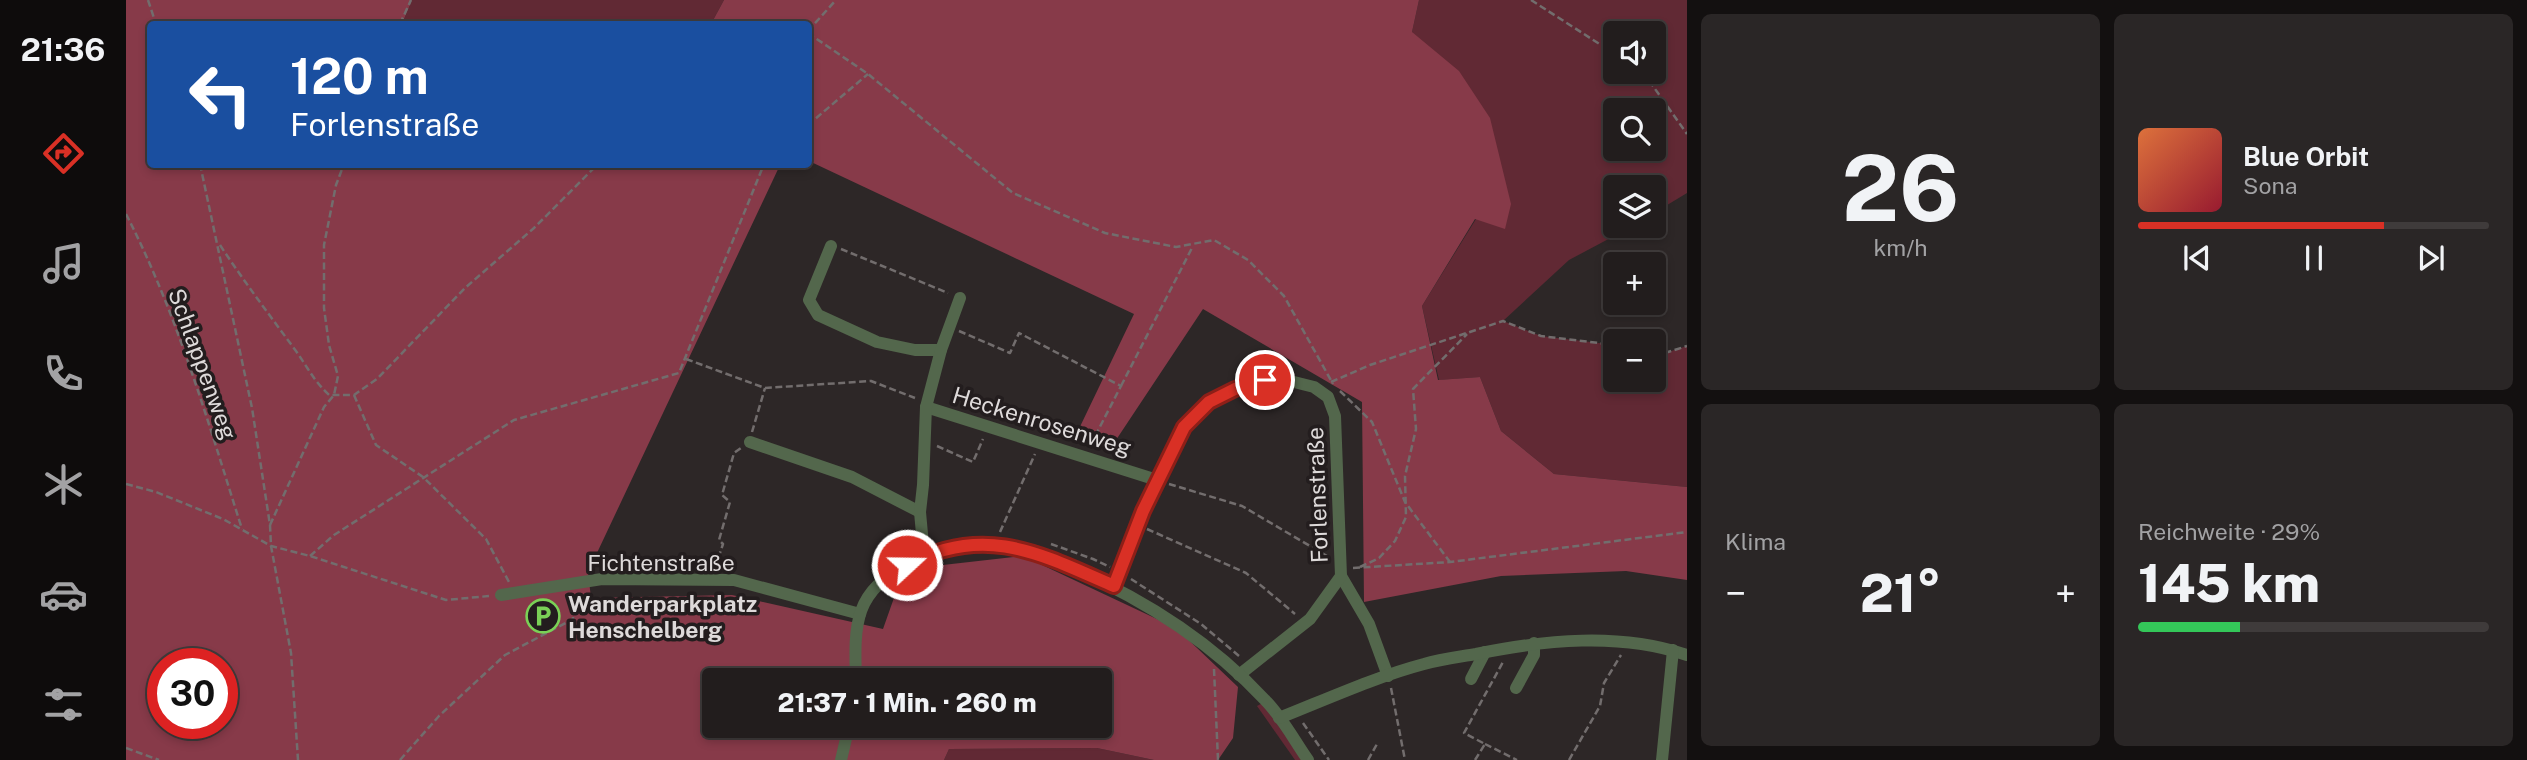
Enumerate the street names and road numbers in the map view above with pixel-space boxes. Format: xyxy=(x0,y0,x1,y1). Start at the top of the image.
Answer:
street label: Schlappenweg xyxy=(163,285,243,443)
street label: Heckenrosenweg xyxy=(949,381,1135,461)
street label: Forlenstraße xyxy=(1301,427,1333,563)
street label: Fichtenstraße xyxy=(587,549,735,576)

